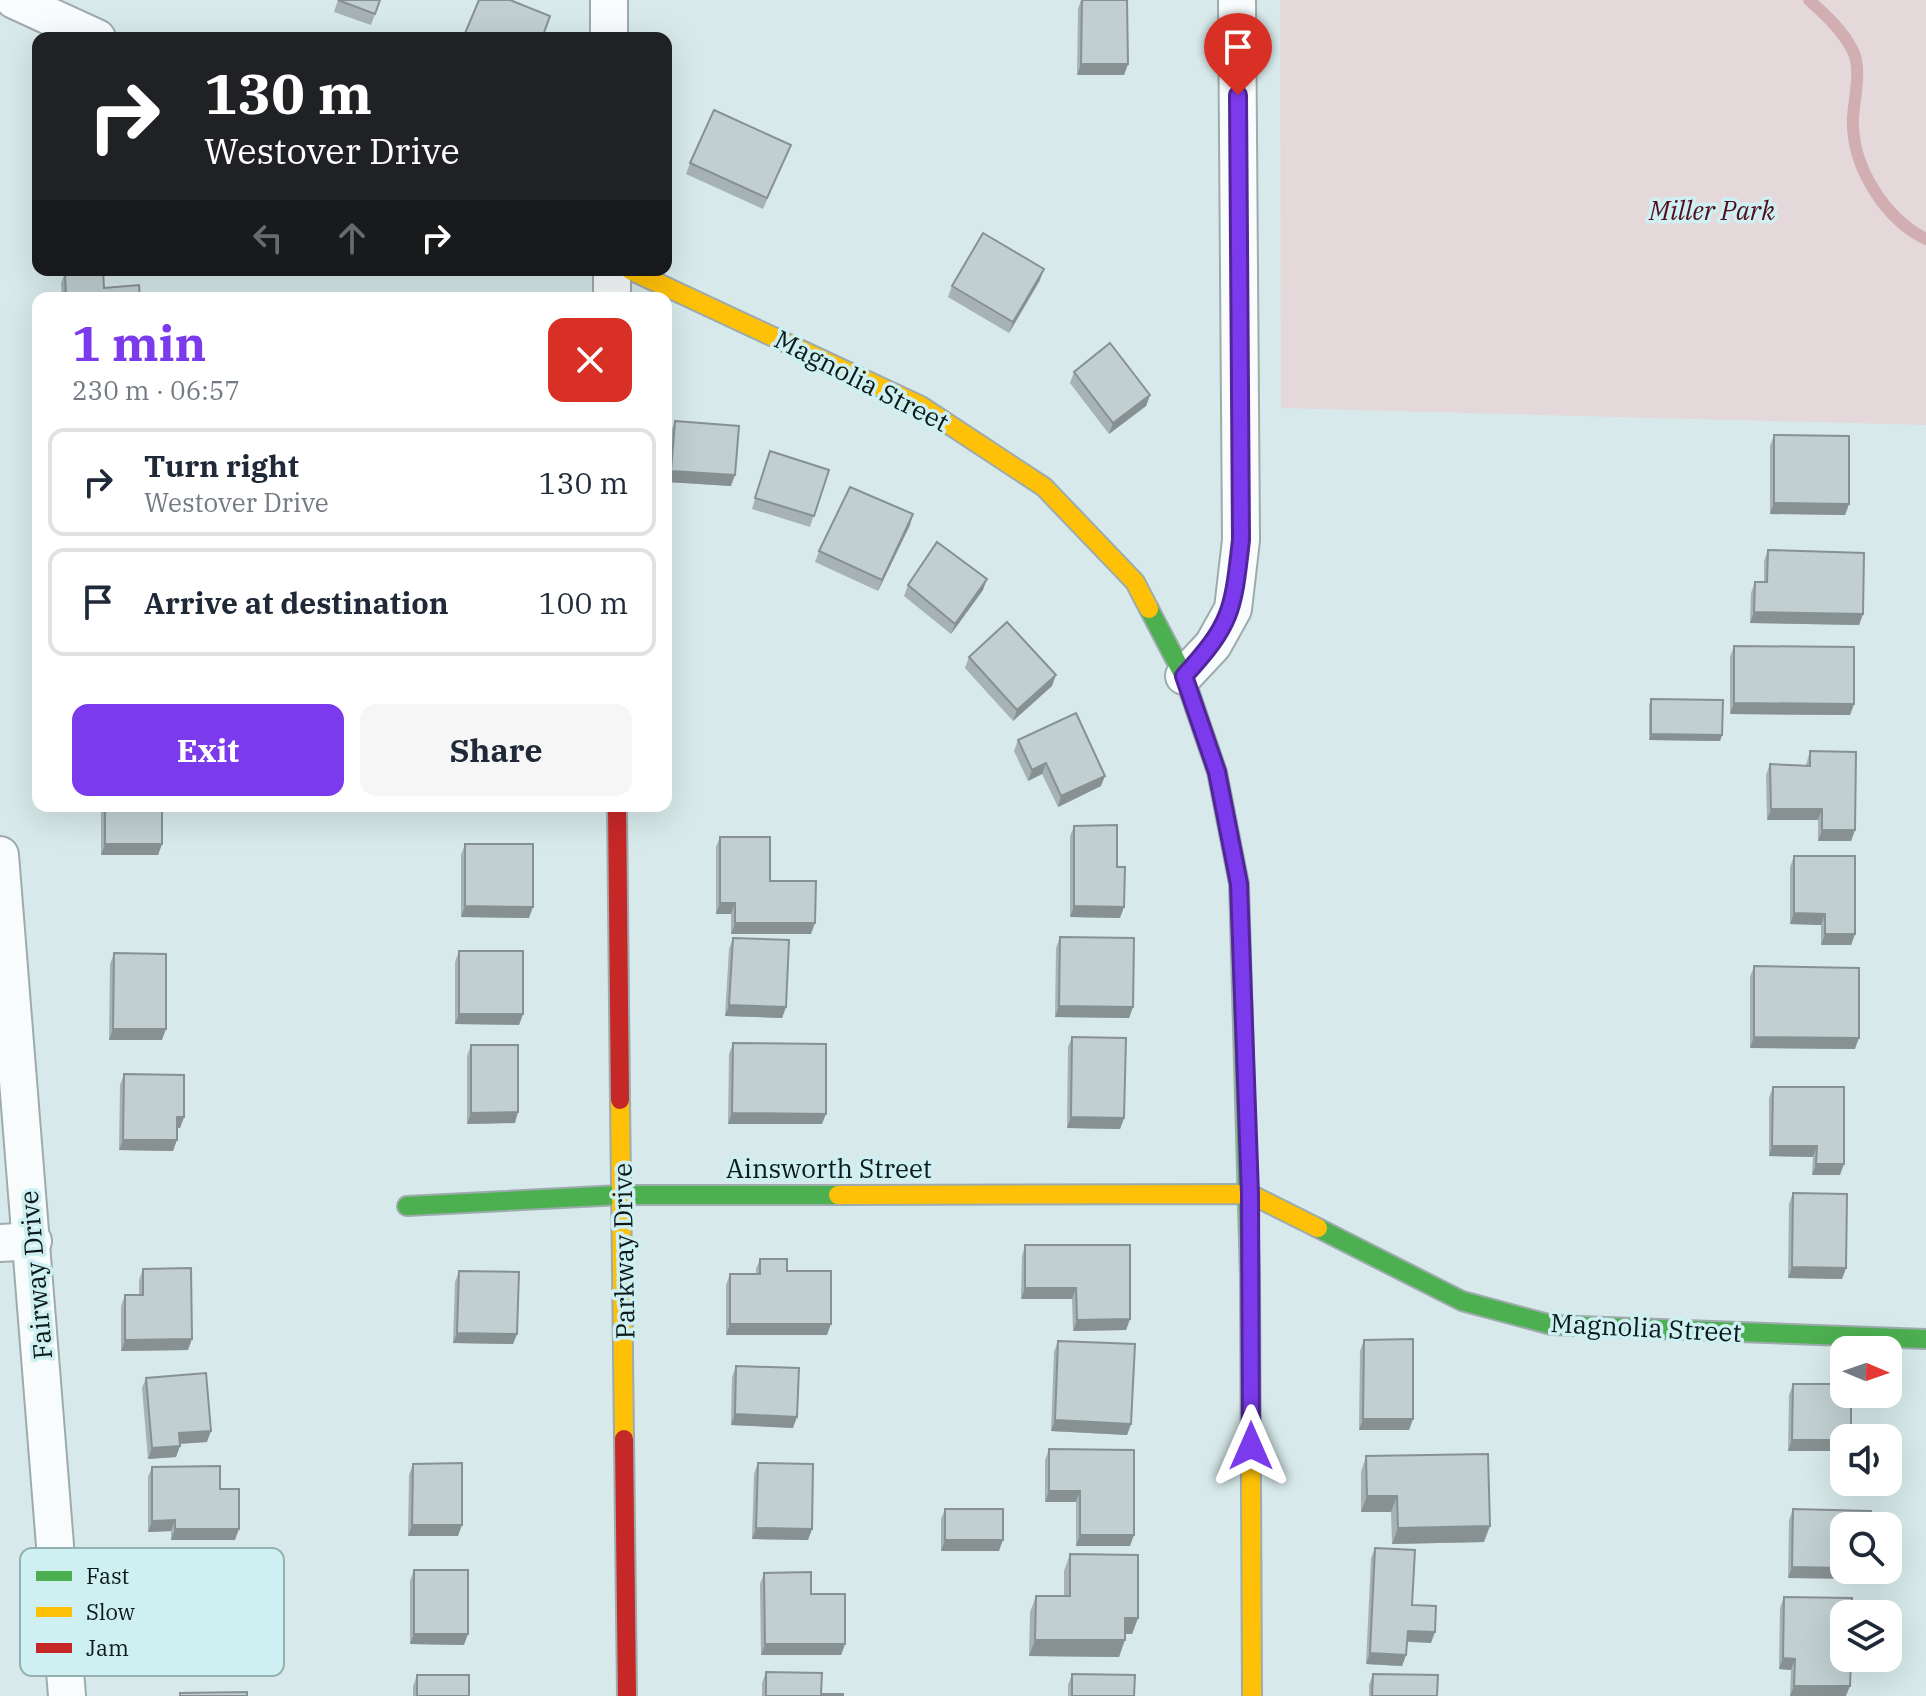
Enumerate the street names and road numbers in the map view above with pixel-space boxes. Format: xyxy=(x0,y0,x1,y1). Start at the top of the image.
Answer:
street label: Magnolia Street xyxy=(769,321,955,439)
street label: Ainsworth Street xyxy=(726,1151,932,1185)
street label: Parkway Drive xyxy=(604,1163,642,1339)
street label: Fairway Drive xyxy=(11,1189,59,1361)
street label: Magnolia Street xyxy=(1550,1305,1742,1349)

